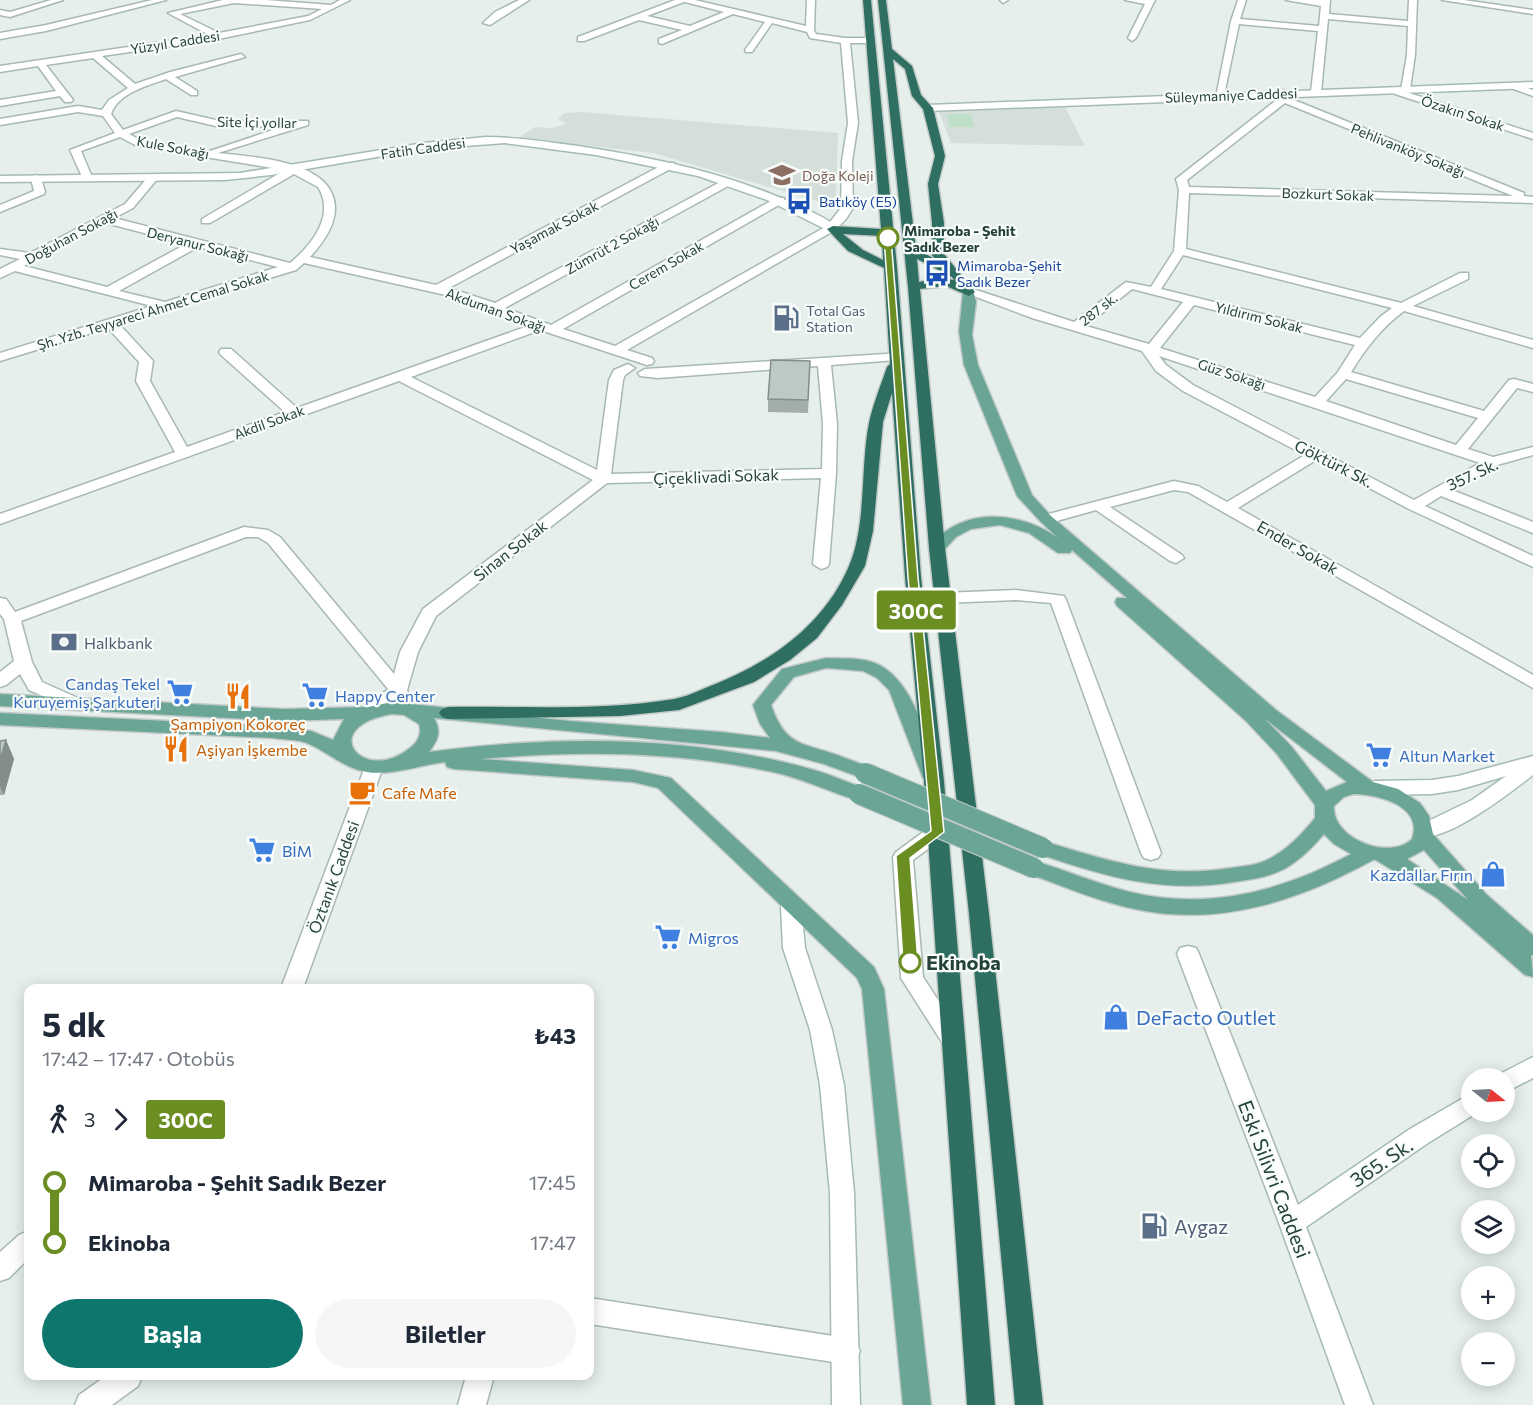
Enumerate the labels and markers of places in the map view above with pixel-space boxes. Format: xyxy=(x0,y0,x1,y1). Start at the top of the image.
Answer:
school or university icon: Doğa Koleji xyxy=(767,160,797,190)
place label: Doğa Koleji xyxy=(802,167,874,184)
bus stop icon: Batıköy (E5) xyxy=(784,186,814,216)
place label: Batıköy (E5) xyxy=(819,193,897,210)
place label: Mimaroba - Şehit Sadık Bezer xyxy=(904,222,1016,255)
marker: Mimaroba - Şehit Sadık Bezer xyxy=(877,227,899,249)
place label: Mimaroba-Şehit Sadık Bezer xyxy=(957,257,1062,290)
bus stop icon: Mimaroba-Şehit Sadık Bezer xyxy=(922,258,952,288)
place label: Total Gas Station xyxy=(806,302,865,335)
fuel station icon: Total Gas Station xyxy=(771,303,801,333)
bank icon: Halkbank xyxy=(49,627,79,657)
place label: Halkbank xyxy=(84,633,153,652)
place label: Candaş Tekel Kuruyemiş Şarkuteri xyxy=(13,674,160,711)
supermarket icon: Candaş Tekel Kuruyemiş Şarkuteri xyxy=(165,677,195,707)
supermarket icon: Happy Center xyxy=(300,680,330,710)
restaurant icon: Şampiyon Kokoreç xyxy=(223,681,253,711)
place label: Happy Center xyxy=(335,686,436,705)
place label: Şampiyon Kokoreç xyxy=(170,714,306,733)
restaurant icon: Aşiyan İşkembe xyxy=(161,734,191,764)
place label: Aşiyan İşkembe xyxy=(196,740,308,759)
supermarket icon: Altun Market xyxy=(1364,740,1394,770)
place label: Altun Market xyxy=(1399,746,1495,765)
cafe icon: Cafe Mafe xyxy=(347,777,377,807)
place label: Cafe Mafe xyxy=(382,783,457,802)
supermarket icon: BİM xyxy=(247,835,277,865)
place label: BİM xyxy=(282,841,312,860)
shop icon: Kazdallar Fırın xyxy=(1478,859,1508,889)
place label: Kazdallar Fırın xyxy=(1370,865,1473,884)
supermarket icon: Migros xyxy=(653,922,683,952)
place label: Migros xyxy=(688,928,739,947)
place label: Ekinoba xyxy=(926,950,1001,974)
marker: Ekinoba xyxy=(899,951,921,973)
shop icon: DeFacto Outlet xyxy=(1101,1002,1131,1032)
place label: DeFacto Outlet xyxy=(1136,1005,1276,1029)
fuel station icon: Aygaz xyxy=(1139,1211,1169,1241)
place label: Aygaz xyxy=(1174,1214,1228,1238)

